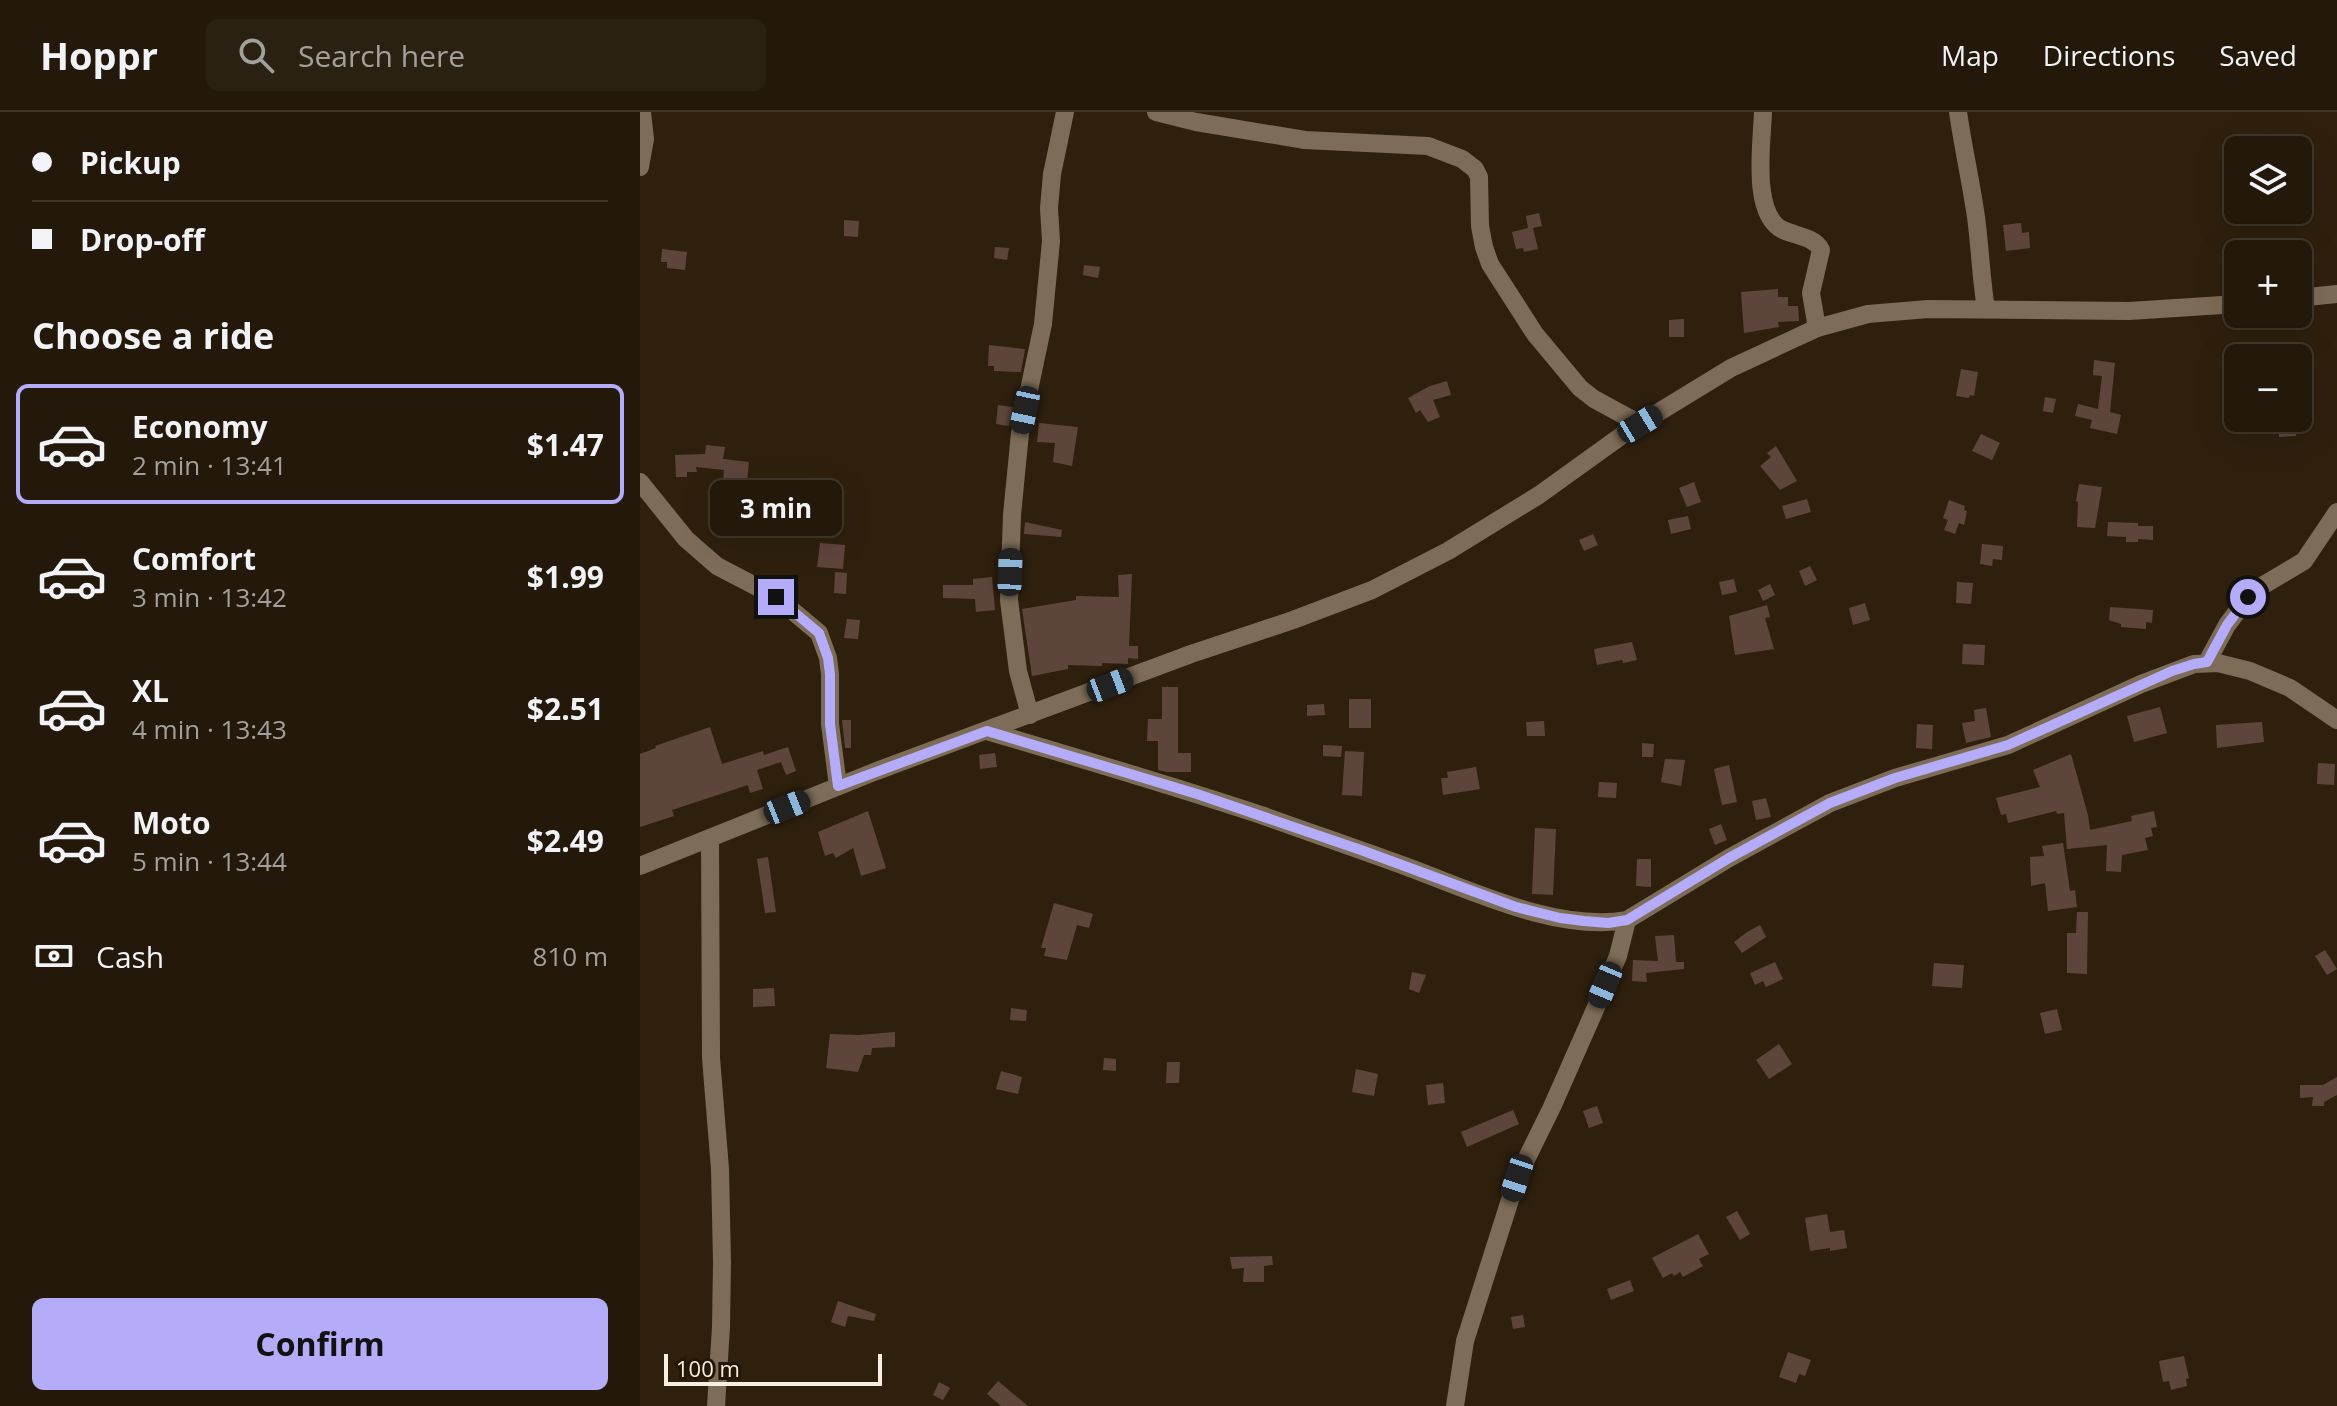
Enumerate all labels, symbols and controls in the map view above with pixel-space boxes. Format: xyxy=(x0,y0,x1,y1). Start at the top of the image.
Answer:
search box xyxy=(206,19,766,91)
text: Hoppr xyxy=(40,29,158,81)
icon: search xyxy=(234,33,278,77)
text: Search here xyxy=(298,35,465,76)
text: Map xyxy=(1941,36,1999,74)
text: Directions xyxy=(2043,36,2175,74)
text: Saved xyxy=(2219,36,2297,74)
map controls xyxy=(2224,136,2312,432)
button: layers xyxy=(2224,136,2312,224)
text: Pickup xyxy=(80,142,181,183)
text: Drop-off xyxy=(80,219,205,260)
button: + xyxy=(2224,240,2312,328)
text: Choose a ride xyxy=(32,311,274,360)
button: − xyxy=(2224,344,2312,432)
car xyxy=(1008,384,1042,436)
car xyxy=(1613,401,1667,447)
text: Economy xyxy=(132,406,268,447)
icon: car xyxy=(36,408,108,480)
text: $1.47 xyxy=(527,424,604,465)
text: 2 min · 13:41 xyxy=(132,447,287,483)
callout: 3 min xyxy=(710,481,842,537)
text: 3 min xyxy=(740,490,812,526)
text: Comfort xyxy=(132,538,256,579)
icon: car xyxy=(36,540,108,612)
car xyxy=(997,548,1023,596)
text: $1.99 xyxy=(527,556,604,597)
text: 3 min · 13:42 xyxy=(132,579,287,615)
route end xyxy=(758,579,794,615)
route start xyxy=(2230,579,2266,615)
car xyxy=(1083,665,1137,705)
text: XL xyxy=(132,670,169,711)
icon: car xyxy=(36,672,108,744)
text: $2.51 xyxy=(527,688,604,729)
text: 4 min · 13:43 xyxy=(132,711,287,747)
car xyxy=(760,787,814,827)
text: Moto xyxy=(132,802,210,843)
icon: car xyxy=(36,804,108,876)
text: $2.49 xyxy=(527,820,604,861)
text: 5 min · 13:44 xyxy=(132,843,287,879)
icon: cash xyxy=(32,934,76,978)
text: Cash xyxy=(96,936,164,977)
text: 810 m xyxy=(533,938,608,974)
car xyxy=(1585,958,1625,1012)
car xyxy=(1498,1151,1536,1205)
button: Confirm xyxy=(32,1298,608,1390)
scale bar xyxy=(664,1350,882,1386)
text: 100 m xyxy=(676,1353,740,1383)

